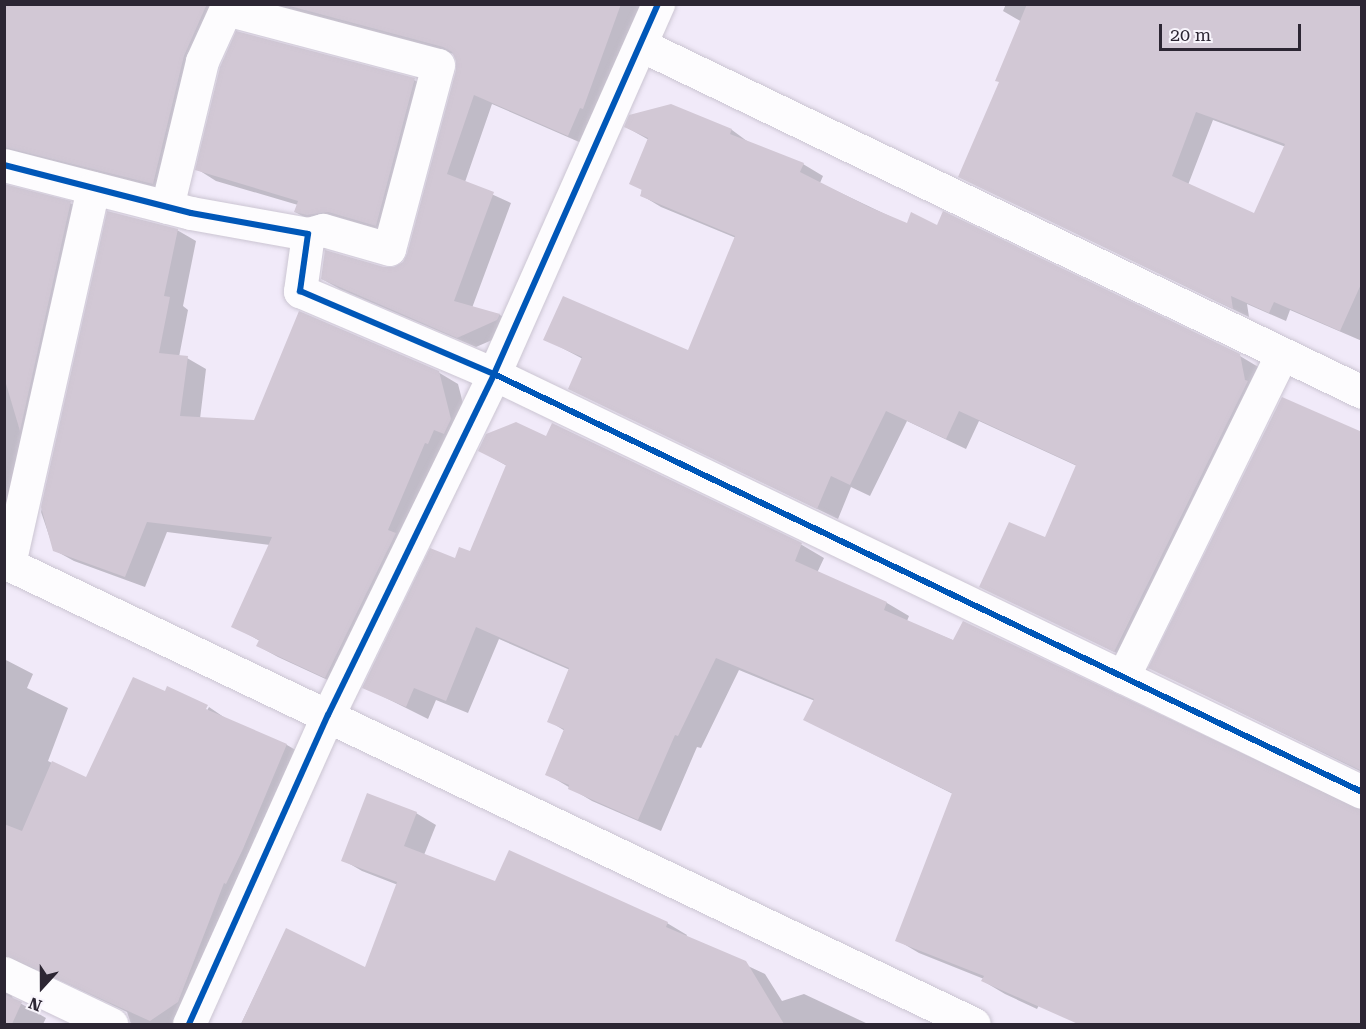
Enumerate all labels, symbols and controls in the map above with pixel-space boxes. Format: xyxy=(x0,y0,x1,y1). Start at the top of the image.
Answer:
scale bar xyxy=(1162,12,1304,50)
text: 20 m xyxy=(1170,24,1211,45)
north arrow xyxy=(12,957,72,1017)
text: N xyxy=(26,993,45,1015)

